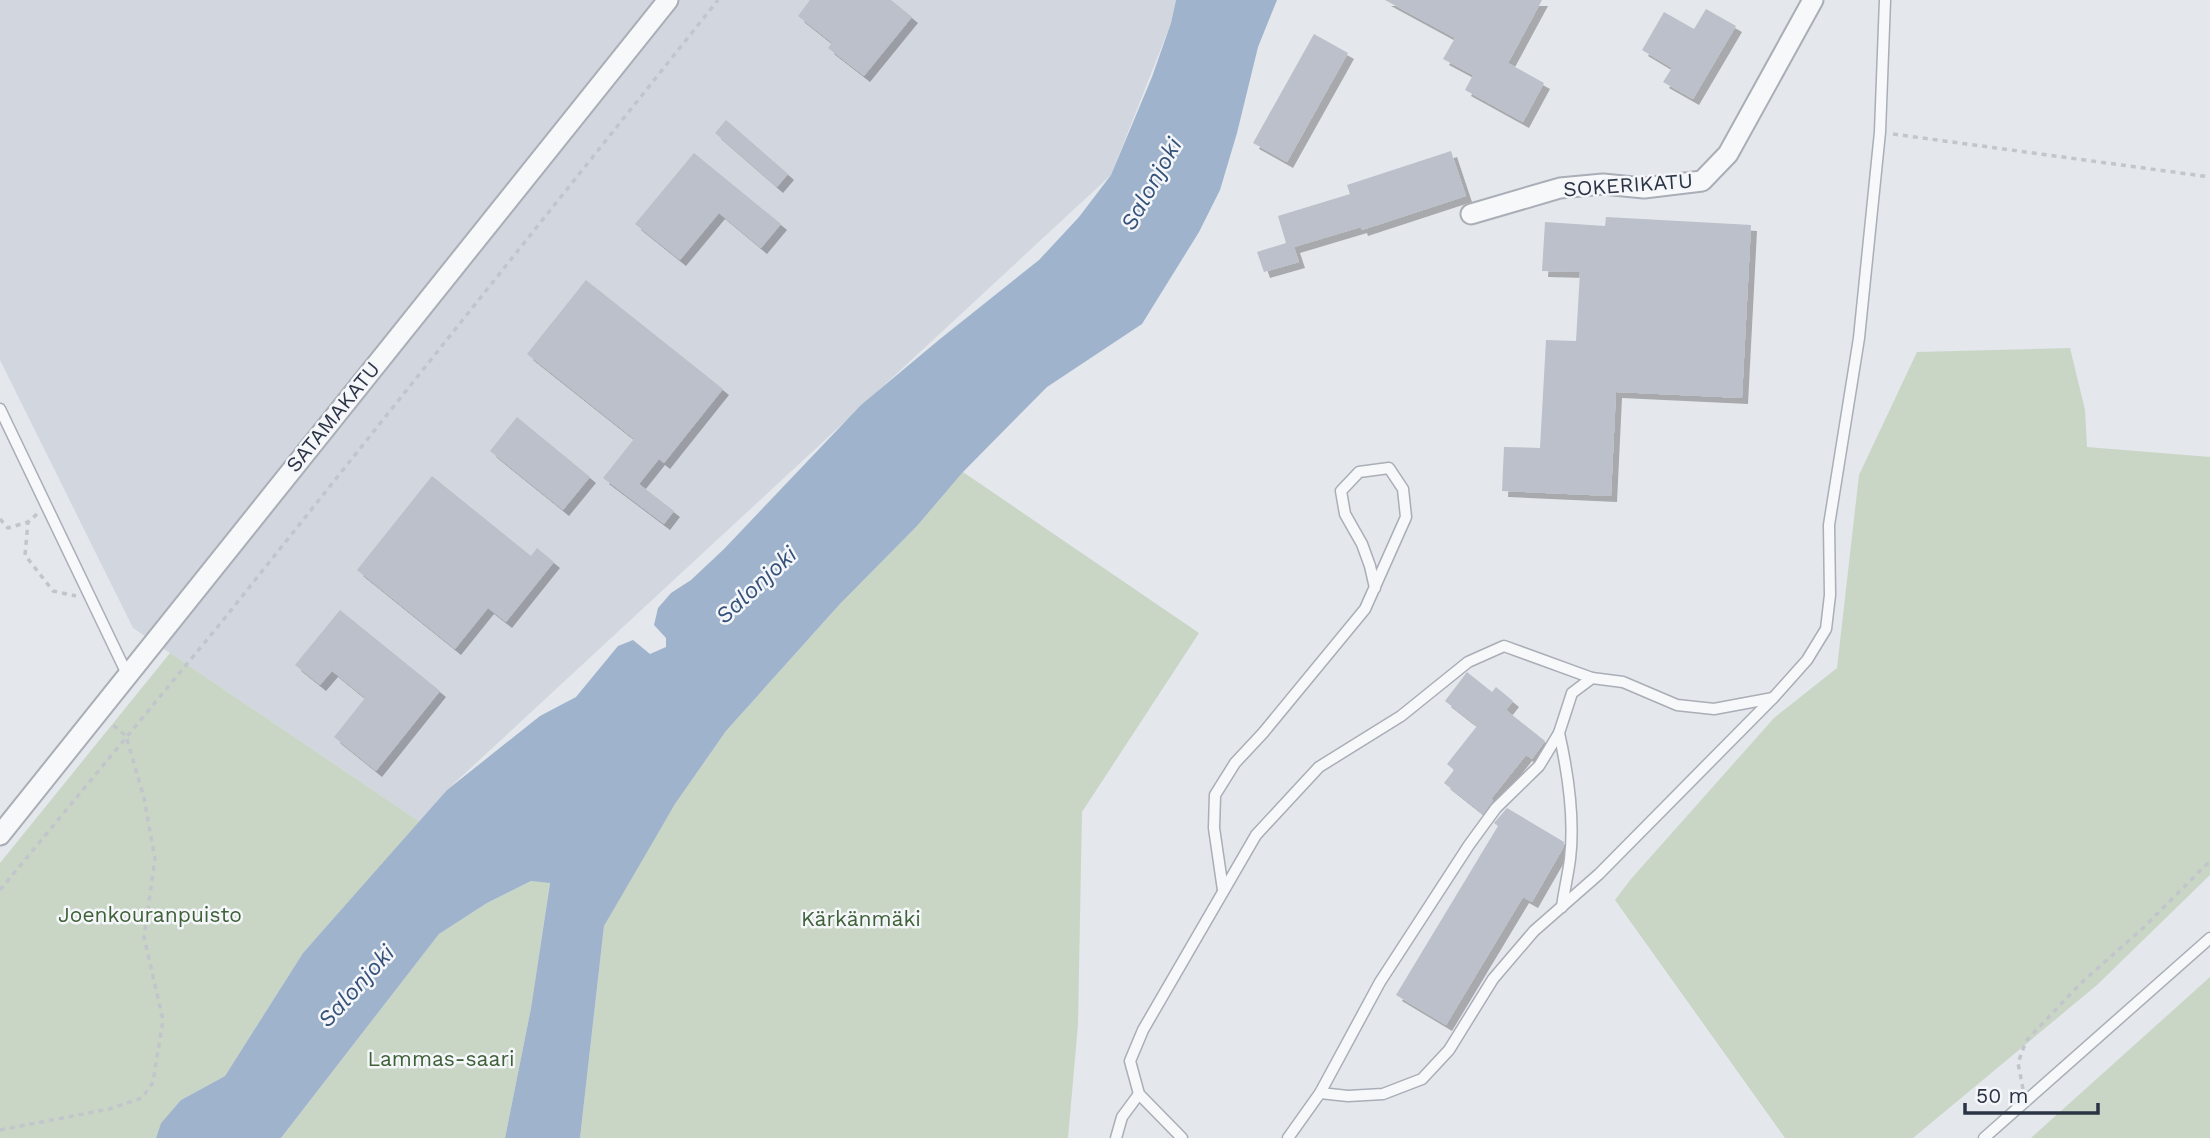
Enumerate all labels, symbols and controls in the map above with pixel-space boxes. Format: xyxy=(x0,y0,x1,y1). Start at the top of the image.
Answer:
water label: Salonjoki xyxy=(1115,133,1188,235)
street label: SOKERIKATU xyxy=(1562,168,1694,201)
street label: SATAMAKATU xyxy=(280,356,385,477)
water label: Salonjoki xyxy=(710,540,803,630)
park label: Joenkouranpuisto xyxy=(58,902,242,927)
park label: Kärkänmäki xyxy=(801,906,921,931)
water label: Salonjoki xyxy=(312,939,401,1033)
park label: Lammas-saari xyxy=(367,1046,515,1071)
scale bar xyxy=(1965,1072,2098,1116)
text: 50 m xyxy=(1976,1083,2028,1108)

